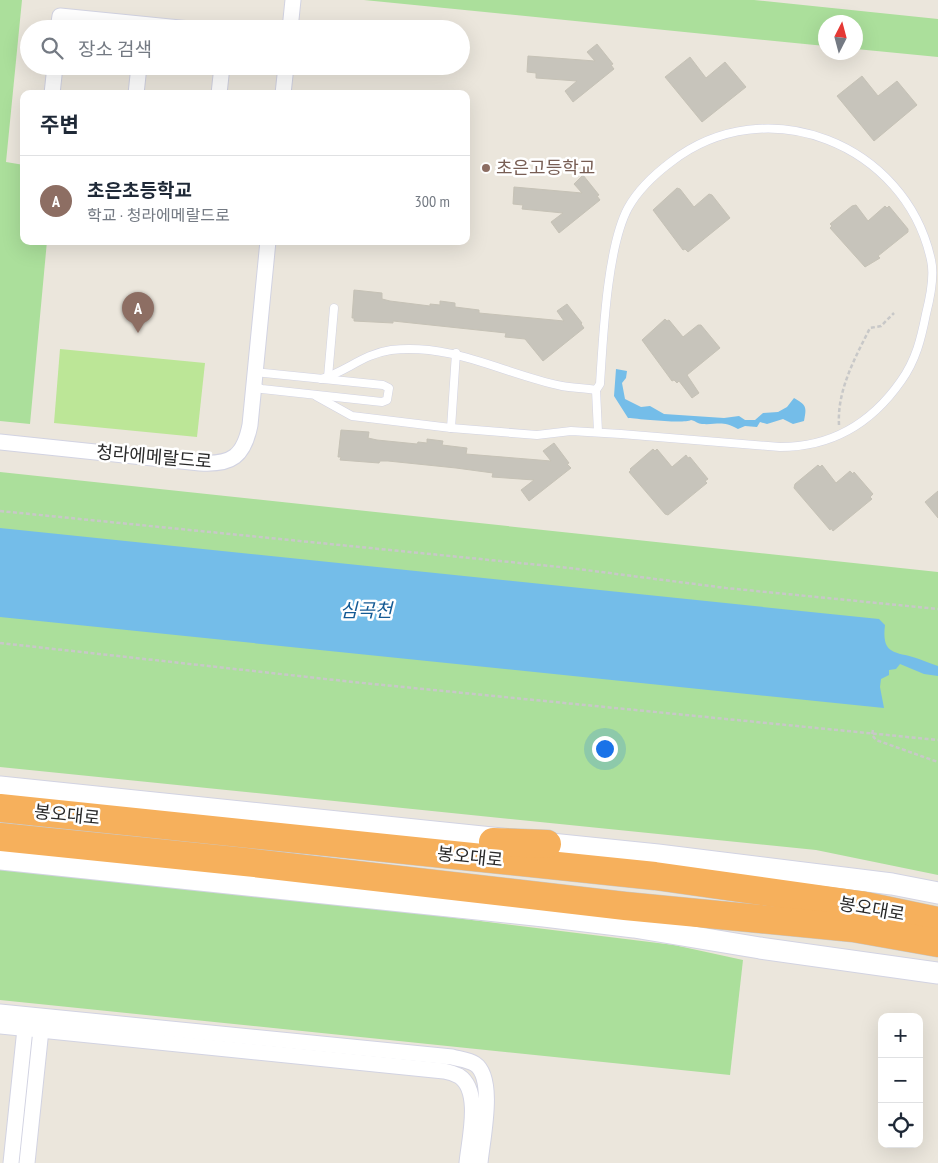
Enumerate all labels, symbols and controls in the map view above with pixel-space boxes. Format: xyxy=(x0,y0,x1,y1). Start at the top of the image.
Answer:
north arrow xyxy=(818,15,863,60)
search box xyxy=(20,20,470,75)
icon: search xyxy=(38,34,66,62)
text: 장소 검색 xyxy=(78,37,152,61)
text: 주변 xyxy=(40,111,79,138)
place label: 초은고등학교 xyxy=(496,156,595,179)
marker: 초은고등학교 xyxy=(480,162,492,174)
text: 초은초등학교 xyxy=(87,178,192,202)
text: A xyxy=(52,191,60,211)
text: 300 m xyxy=(415,191,450,211)
text: 학교 · 청라에메랄드로 xyxy=(87,205,230,225)
pin: A xyxy=(122,292,154,333)
street label: 청라에메랄드로 xyxy=(95,440,213,473)
water label: 심곡천 xyxy=(340,598,394,622)
your location xyxy=(592,736,618,762)
street label: 봉오대로 xyxy=(33,800,101,829)
street label: 봉오대로 xyxy=(436,842,504,871)
street label: 봉오대로 xyxy=(837,891,907,926)
map controls xyxy=(878,1013,923,1148)
button: + xyxy=(878,1013,923,1058)
button: − xyxy=(878,1058,923,1103)
button: locate xyxy=(878,1103,923,1148)

